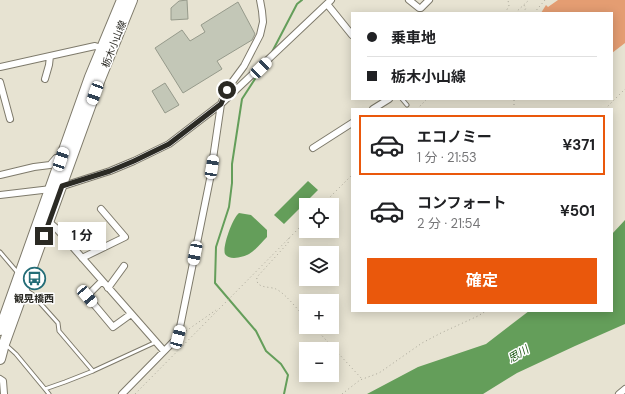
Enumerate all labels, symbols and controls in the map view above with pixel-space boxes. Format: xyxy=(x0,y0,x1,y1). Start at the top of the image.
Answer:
street label: 栃木小山線 xyxy=(99,18,129,70)
text: 乗車地 xyxy=(391,28,436,48)
car xyxy=(248,55,274,81)
text: 栃木小山線 xyxy=(391,67,466,87)
car xyxy=(85,80,105,106)
route start xyxy=(218,81,236,99)
icon: car xyxy=(369,127,405,163)
text: エコノミー xyxy=(417,127,492,147)
text: ¥371 xyxy=(563,135,595,155)
car xyxy=(52,146,70,172)
text: 1 分 · 21:53 xyxy=(417,149,477,166)
car xyxy=(204,154,220,180)
icon: car xyxy=(369,193,405,229)
text: コンフォート xyxy=(417,193,507,213)
map controls xyxy=(299,198,339,382)
button: locate xyxy=(299,198,339,238)
text: ¥501 xyxy=(560,201,595,221)
text: 2 分 · 21:54 xyxy=(417,215,480,232)
callout: 1 分 xyxy=(58,222,106,250)
route end xyxy=(35,227,53,245)
text: 1 分 xyxy=(72,227,92,244)
car xyxy=(187,240,203,266)
button: layers xyxy=(299,246,339,286)
button: 確定 xyxy=(367,258,597,304)
bus stop icon: 観晃橋西 xyxy=(21,265,47,291)
car xyxy=(75,283,99,309)
place label: 観晃橋西 xyxy=(14,292,54,305)
button: + xyxy=(299,294,339,334)
car xyxy=(169,324,187,350)
button: − xyxy=(299,342,339,382)
water label: 思川 xyxy=(505,342,532,366)

